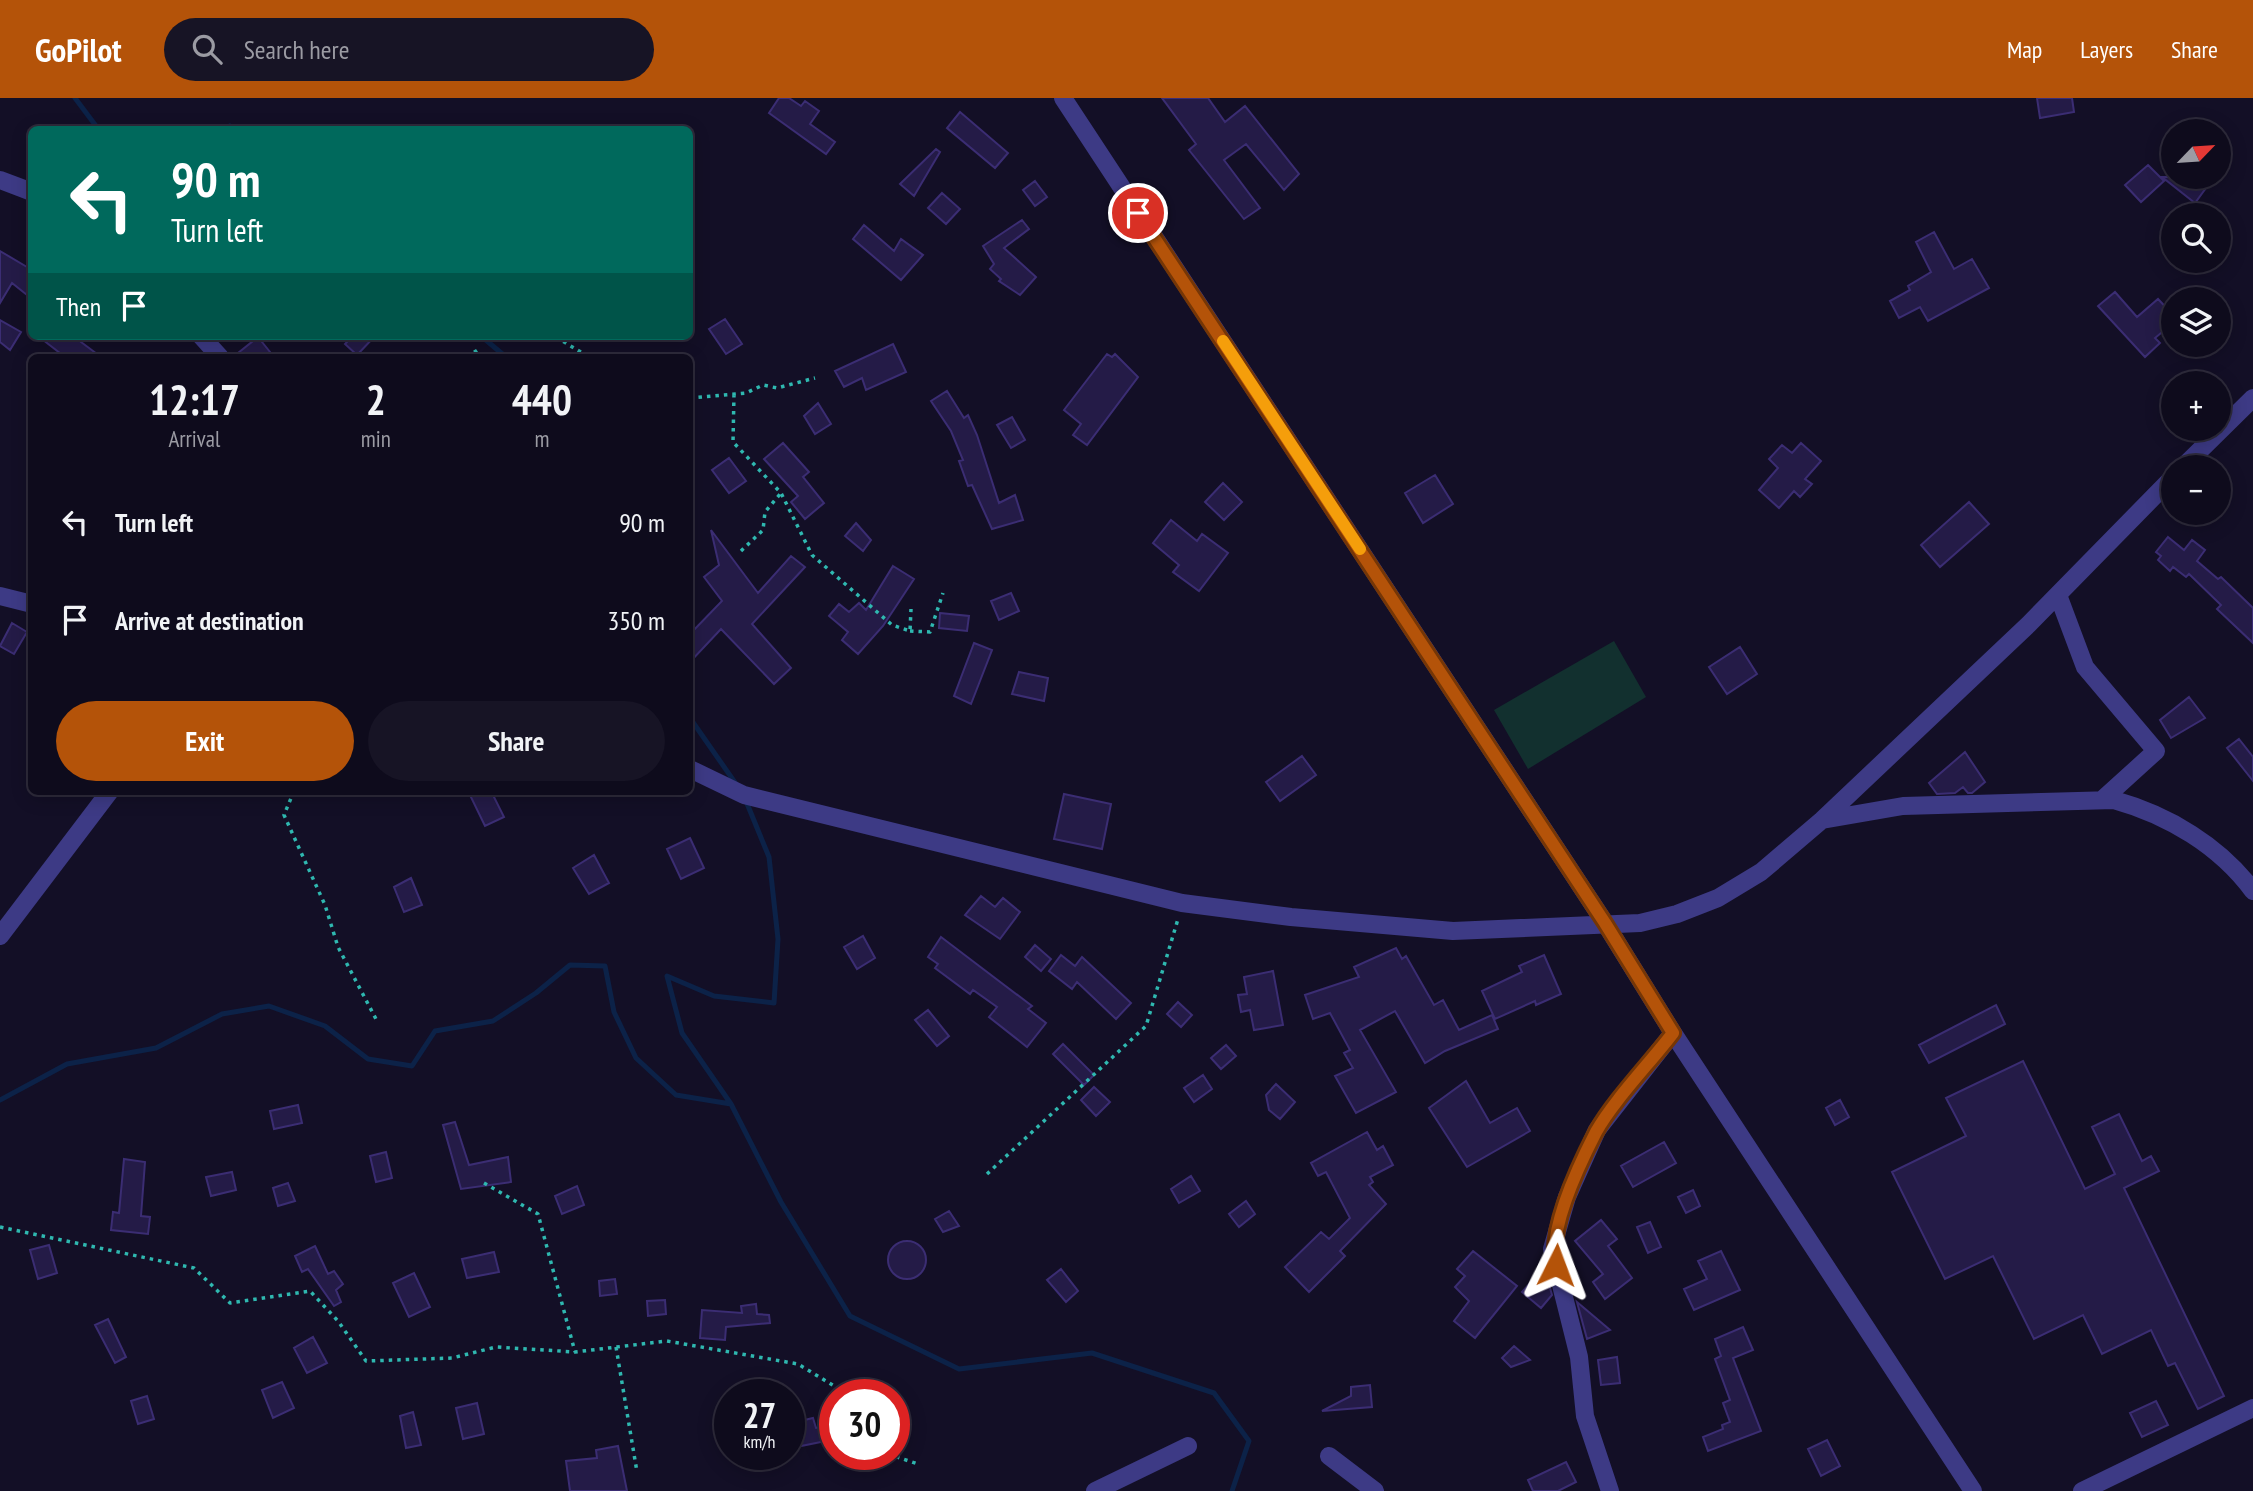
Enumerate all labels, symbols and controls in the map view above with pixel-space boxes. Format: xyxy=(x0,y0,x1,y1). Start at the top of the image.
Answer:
search box xyxy=(164,18,654,81)
text: GoPilot xyxy=(35,28,122,71)
icon: search xyxy=(188,30,226,68)
text: Search here xyxy=(244,33,349,66)
text: Map xyxy=(2007,34,2042,65)
text: Layers xyxy=(2080,34,2133,65)
text: Share xyxy=(2171,34,2218,65)
north arrow xyxy=(2161,119,2231,189)
map controls xyxy=(2161,119,2231,525)
text: 90 m xyxy=(171,147,260,211)
icon: left xyxy=(56,154,147,245)
pin xyxy=(1108,183,1168,243)
icon: arrive xyxy=(1119,194,1157,232)
button: search xyxy=(2161,203,2231,273)
text: Turn left xyxy=(171,209,263,251)
icon: arrive xyxy=(115,287,153,325)
button: layers xyxy=(2161,287,2231,357)
text: Then xyxy=(56,290,101,323)
button: + xyxy=(2161,371,2231,441)
text: 12:17 xyxy=(149,372,240,427)
text: 2 xyxy=(366,372,386,427)
text: 440 xyxy=(512,372,572,427)
text: Arrival xyxy=(168,424,220,453)
text: min xyxy=(361,424,391,453)
text: m xyxy=(534,424,549,453)
button: − xyxy=(2161,455,2231,525)
icon: left xyxy=(56,503,94,541)
text: Turn left xyxy=(115,506,193,539)
text: 90 m xyxy=(619,506,665,539)
icon: arrive xyxy=(56,601,94,639)
text: Arrive at destination xyxy=(115,604,304,637)
text: 350 m xyxy=(607,604,665,637)
button: Exit xyxy=(56,701,354,781)
button: Share xyxy=(368,701,665,781)
position arrow xyxy=(1519,1228,1593,1302)
speed limit sign: 30 xyxy=(819,1379,910,1470)
text: 27 xyxy=(743,1392,776,1438)
text: km/h xyxy=(744,1430,775,1453)

